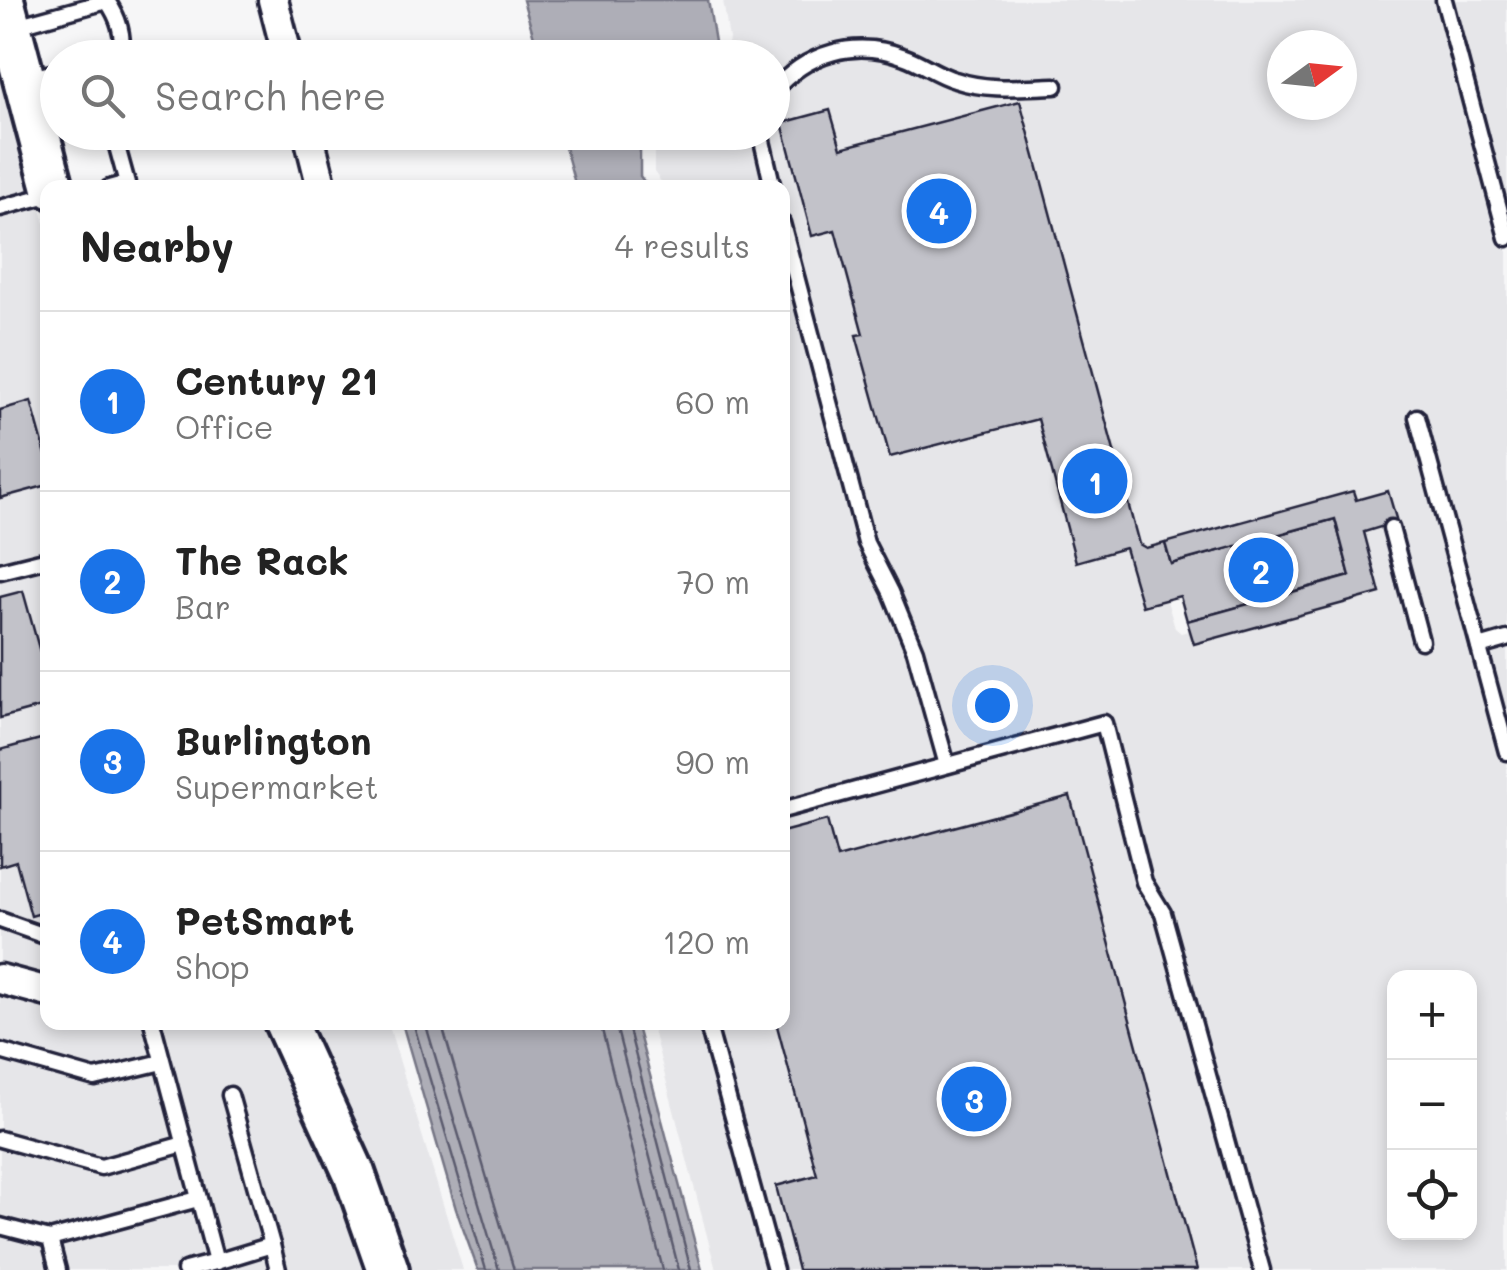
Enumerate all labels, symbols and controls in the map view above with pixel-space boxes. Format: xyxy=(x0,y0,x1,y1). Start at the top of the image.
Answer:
north arrow xyxy=(1267,30,1357,120)
search box xyxy=(40,40,790,150)
icon: search xyxy=(75,68,130,123)
text: Search here xyxy=(155,70,386,120)
pin: 4 xyxy=(906,174,972,248)
text: Nearby xyxy=(80,218,234,273)
text: 4 results xyxy=(614,224,750,266)
text: Century 21 xyxy=(175,355,378,405)
text: 1 xyxy=(105,380,120,422)
text: 60 m xyxy=(675,380,750,422)
text: Office xyxy=(175,405,274,447)
pin: 1 xyxy=(1062,444,1128,518)
pin: 2 xyxy=(1228,532,1294,608)
text: The Rack xyxy=(175,535,349,585)
text: 2 xyxy=(104,560,121,602)
text: 70 m xyxy=(677,560,750,602)
text: Bar xyxy=(175,585,231,627)
your location xyxy=(967,680,1018,731)
text: Burlington xyxy=(175,715,372,765)
text: 3 xyxy=(103,740,122,782)
text: 90 m xyxy=(676,740,750,782)
text: Supermarket xyxy=(175,765,379,807)
text: PetSmart xyxy=(175,895,354,945)
text: 4 xyxy=(102,920,123,962)
text: 120 m xyxy=(662,920,750,962)
text: Shop xyxy=(175,945,250,987)
map controls xyxy=(1387,970,1477,1240)
button: + xyxy=(1387,970,1477,1060)
button: − xyxy=(1387,1060,1477,1150)
pin: 3 xyxy=(942,1062,1006,1136)
button: locate xyxy=(1387,1150,1477,1240)

